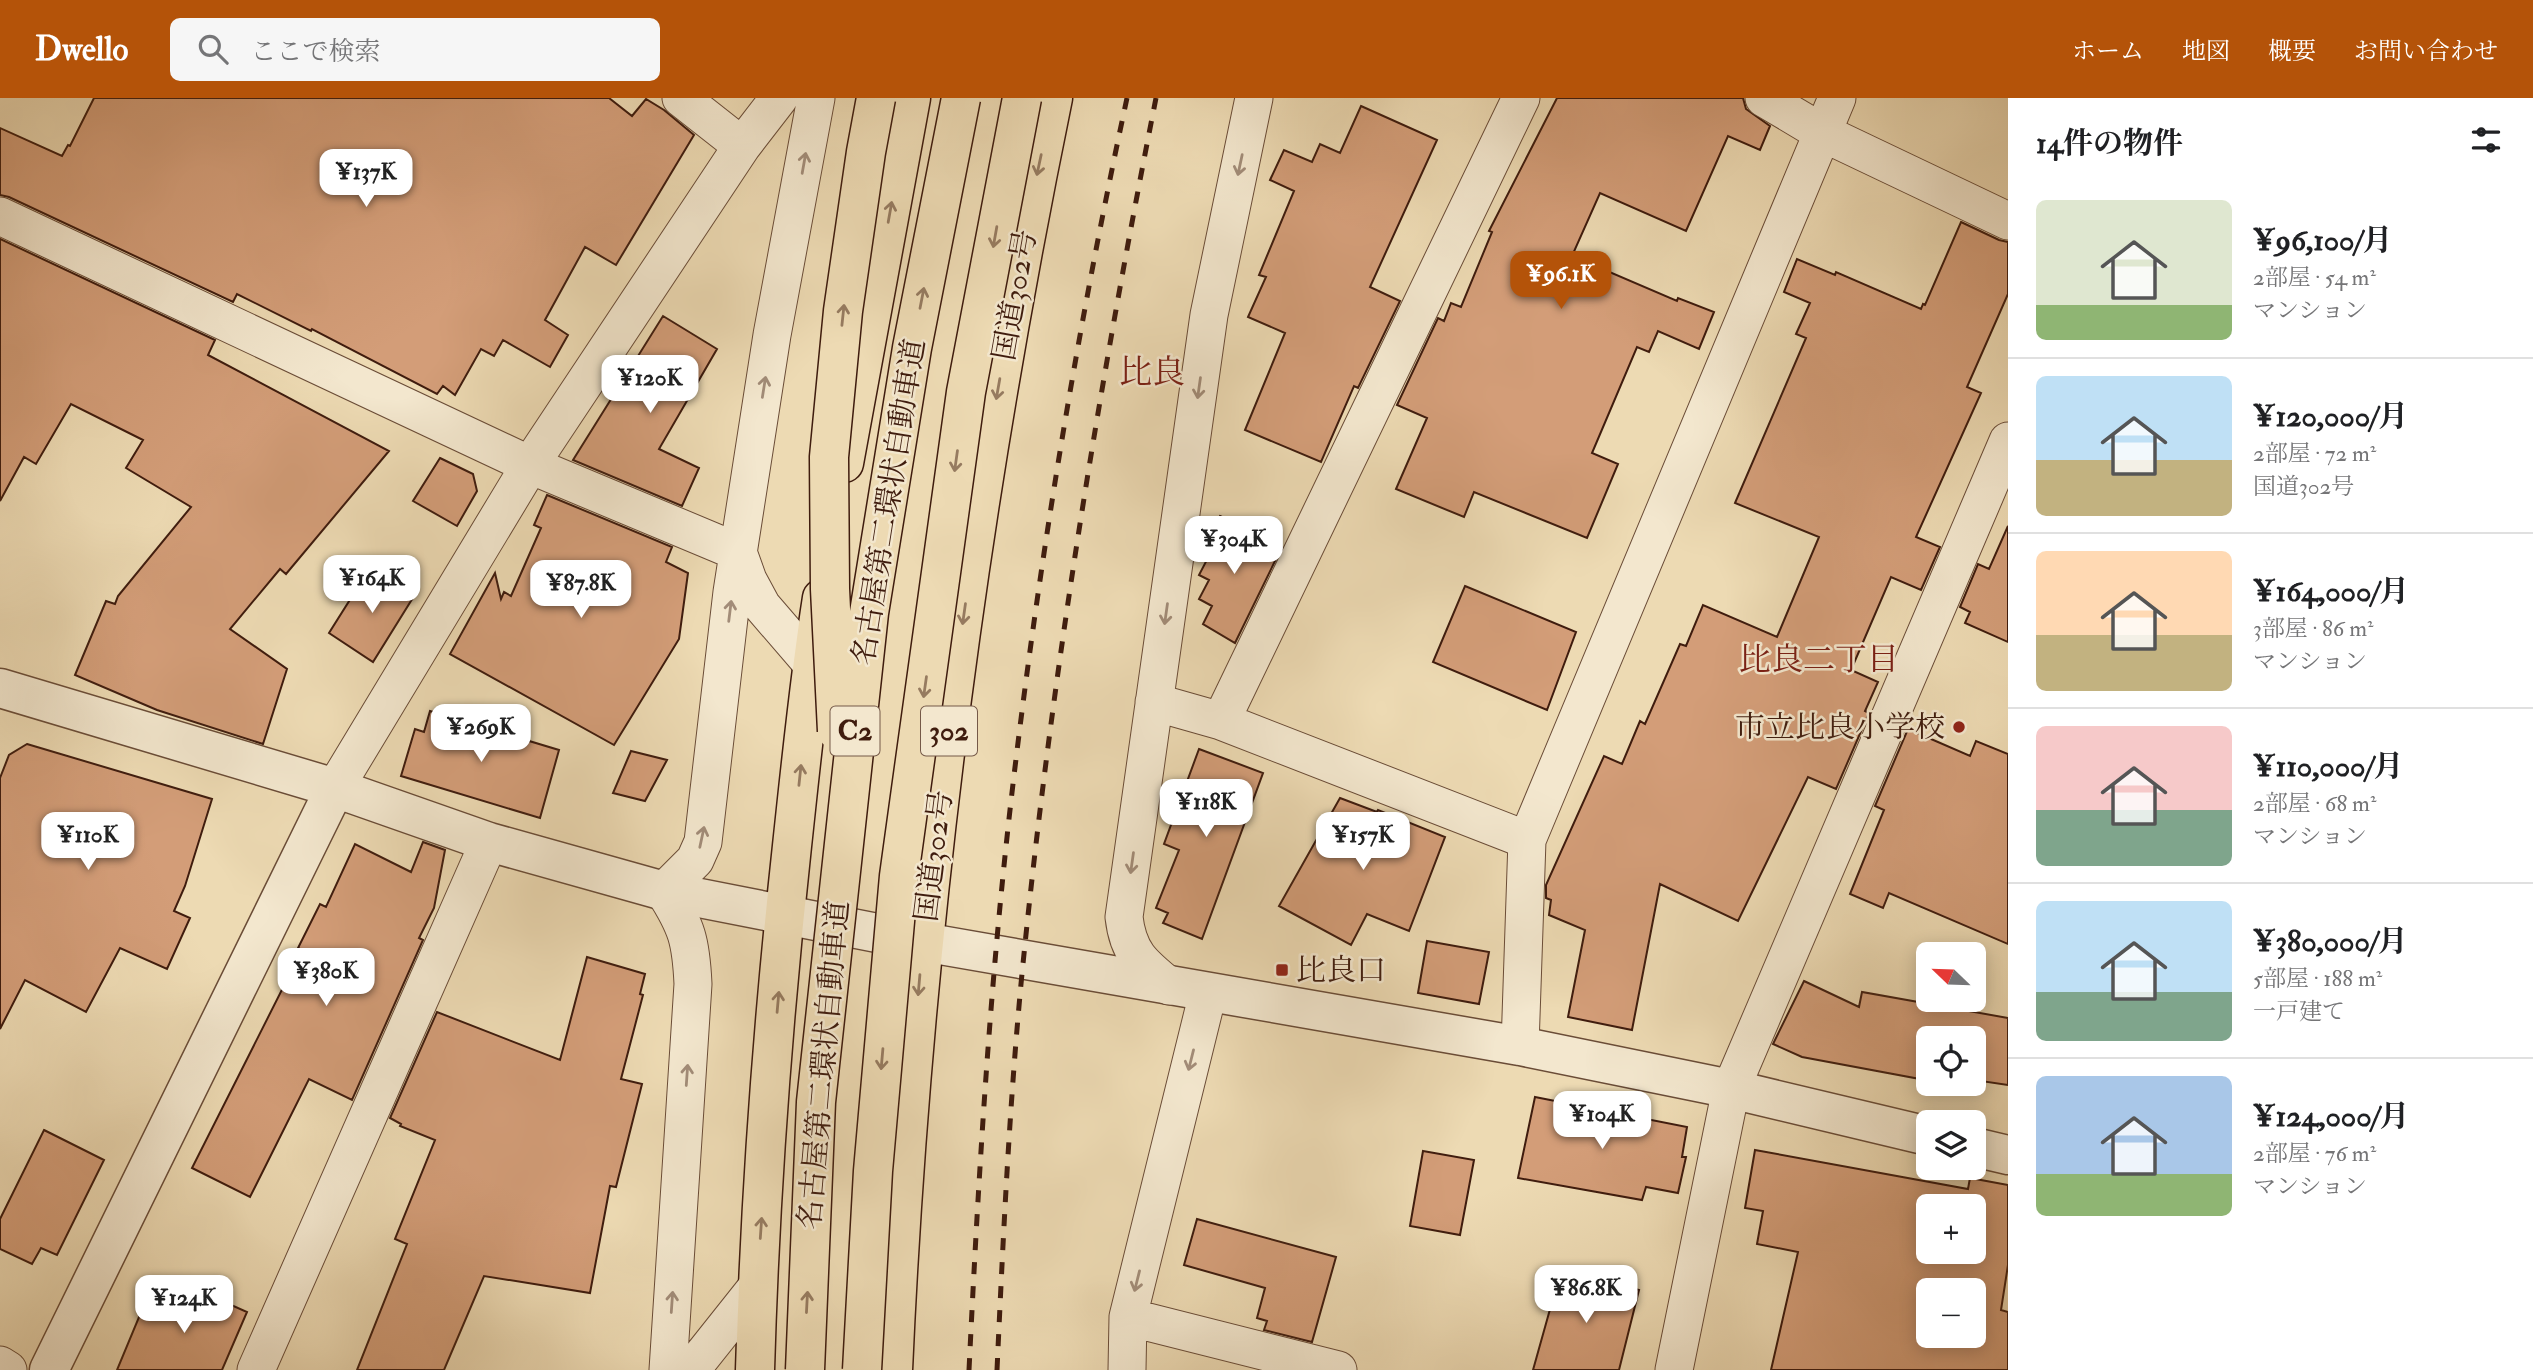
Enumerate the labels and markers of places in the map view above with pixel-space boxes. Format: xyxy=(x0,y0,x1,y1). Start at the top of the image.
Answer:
pin: ¥137K xyxy=(317,150,415,209)
pin: ¥96.1K xyxy=(1504,252,1618,311)
pin: ¥120K xyxy=(601,356,699,415)
pin: ¥304K xyxy=(1185,517,1283,576)
pin: ¥164K xyxy=(323,556,421,615)
pin: ¥87.8K xyxy=(524,560,638,620)
pin: ¥269K xyxy=(432,704,530,764)
place label: 市立比良小学校 xyxy=(1735,709,1945,746)
marker: 市立比良小学校 xyxy=(1951,719,1967,735)
pin: ¥118K xyxy=(1157,780,1255,839)
pin: ¥110K xyxy=(39,812,137,872)
pin: ¥157K xyxy=(1314,812,1412,872)
pin: ¥380K xyxy=(277,948,375,1008)
place label: 比良口 xyxy=(1296,952,1386,989)
marker: 比良口 xyxy=(1274,962,1290,978)
pin: ¥104K xyxy=(1553,1091,1651,1151)
pin: ¥86.8K xyxy=(1529,1266,1643,1325)
pin: ¥124K xyxy=(135,1276,233,1335)

